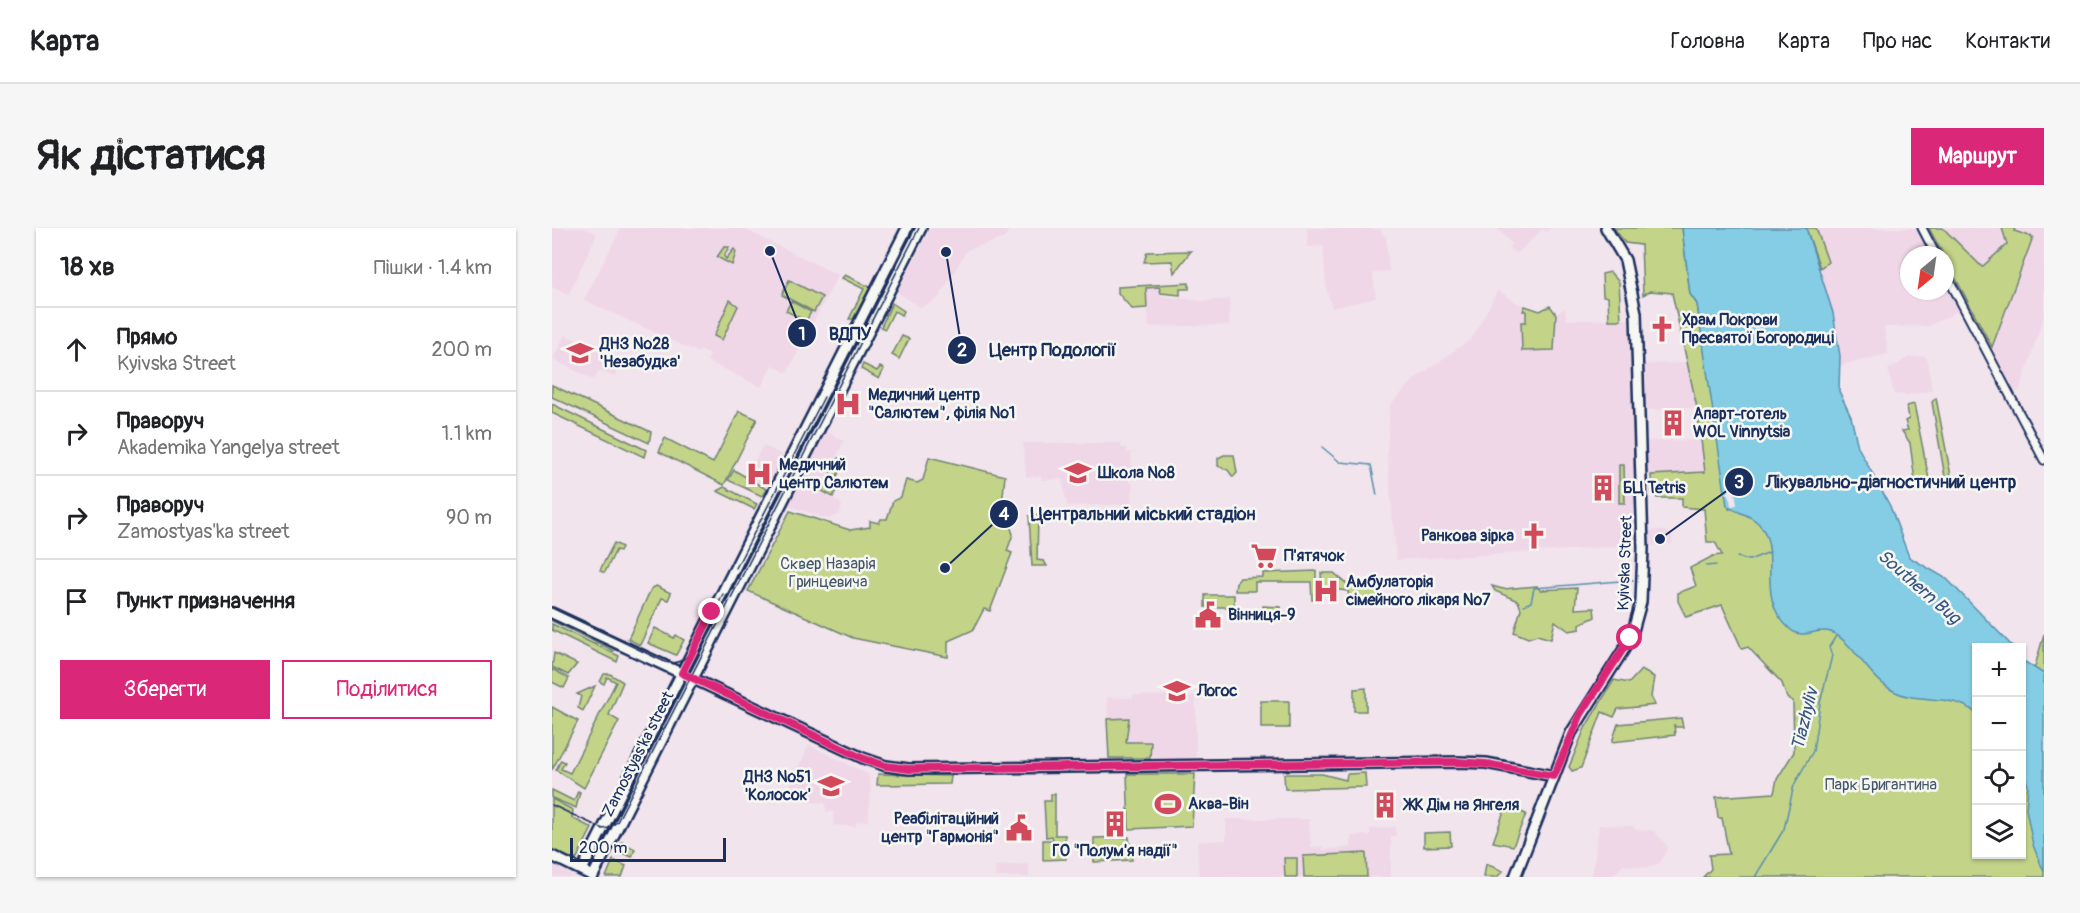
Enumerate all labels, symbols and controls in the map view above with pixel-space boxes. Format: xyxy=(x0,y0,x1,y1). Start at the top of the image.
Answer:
text: Карта xyxy=(30,24,99,59)
text: Головна xyxy=(1671,28,1745,55)
text: Карта xyxy=(1778,28,1830,55)
text: Про нас xyxy=(1863,28,1932,55)
text: Контакти xyxy=(1965,28,2050,55)
button: Маршрут xyxy=(1911,128,2044,185)
text: Як дістатися xyxy=(36,130,266,182)
north arrow xyxy=(1900,246,1954,300)
text: 18 хв xyxy=(60,251,115,283)
text: Пішки · 1.4 km xyxy=(374,255,492,280)
place label: Храм Покрови Пресвятої Богородиці xyxy=(1682,310,1834,348)
church icon: Храм Покрови Пресвятої Богородиці xyxy=(1647,314,1677,344)
callout: ВДПУ xyxy=(787,315,884,351)
text: Прямо xyxy=(117,323,177,351)
text: 1 xyxy=(798,323,806,346)
text: ВДПУ xyxy=(829,323,871,346)
callout: Центр Подології xyxy=(947,332,1129,368)
icon: ahead xyxy=(60,333,93,366)
place label: ДНЗ №28 'Незабудка' xyxy=(599,334,680,372)
text: 200 m xyxy=(431,337,492,362)
school or university icon: ДНЗ №28 'Незабудка' xyxy=(565,338,595,368)
text: 2 xyxy=(957,339,967,362)
text: Центр Подології xyxy=(989,339,1117,362)
text: Kyivska Street xyxy=(117,351,236,376)
place label: Медичний центр "Салютем", філія №1 xyxy=(868,385,1015,423)
hospital icon: Медичний центр "Салютем", філія №1 xyxy=(833,389,863,419)
place label: Апарт-готель WOL Vinnytsia xyxy=(1693,404,1791,442)
text: Праворуч xyxy=(117,407,204,435)
building icon: Апарт-готель WOL Vinnytsia xyxy=(1658,408,1688,438)
icon: right xyxy=(60,417,93,450)
text: 1.1 km xyxy=(442,421,492,446)
text: Akademika Yangelya street xyxy=(117,435,340,460)
place label: Медичний центр Салютем xyxy=(779,455,889,493)
school or university icon: Школа №8 xyxy=(1063,458,1093,488)
hospital icon: Медичний центр Салютем xyxy=(744,459,774,489)
place label: Школа №8 xyxy=(1097,463,1175,483)
callout: Лікувально-діагностичний центр xyxy=(1724,464,2028,500)
text: 3 xyxy=(1734,471,1744,494)
text: Лікувально-діагностичний центр xyxy=(1765,471,2017,494)
building icon: БЦ Tetris xyxy=(1588,473,1618,503)
place label: БЦ Tetris xyxy=(1623,478,1686,498)
text: Праворуч xyxy=(117,491,204,519)
callout: Центральний міський стадіон xyxy=(989,496,1268,532)
icon: right xyxy=(60,501,93,534)
text: 4 xyxy=(999,503,1010,526)
text: Центральний міський стадіон xyxy=(1031,503,1255,526)
text: 90 m xyxy=(446,505,492,530)
street label: Kyivska Street xyxy=(1613,515,1637,611)
text: Zamostyas'ka street xyxy=(117,519,290,544)
church icon: Ранкова зірка xyxy=(1519,521,1549,551)
place label: Ранкова зірка xyxy=(1421,526,1515,546)
supermarket icon: П'ятячок xyxy=(1249,541,1279,571)
water label: Southern Bug xyxy=(1873,545,1967,631)
place label: П'ятячок xyxy=(1284,546,1345,566)
park label: Сквер Назарія Гринцевича xyxy=(780,554,876,592)
place label: Амбулаторія сімейного лікаря №7 xyxy=(1345,572,1491,610)
hospital icon: Амбулаторія сімейного лікаря №7 xyxy=(1311,576,1341,606)
icon: arrive xyxy=(60,585,93,618)
text: Пункт призначення xyxy=(117,587,295,615)
route end xyxy=(698,598,724,624)
public building icon: Вінниця-9 xyxy=(1193,600,1223,630)
place label: Вінниця-9 xyxy=(1228,605,1296,625)
route start xyxy=(1616,624,1642,650)
map controls xyxy=(1972,643,2026,859)
button: + xyxy=(1972,643,2026,697)
button: Зберегти xyxy=(60,660,270,719)
button: Поділитися xyxy=(282,660,492,719)
school or university icon: Логос xyxy=(1162,676,1192,706)
place label: Логос xyxy=(1196,681,1237,701)
water label: Tiazhyliv xyxy=(1786,684,1824,752)
street label: Zamostyas'ka street xyxy=(598,687,679,820)
button: − xyxy=(1972,697,2026,751)
button: locate xyxy=(1972,751,2026,805)
place label: ДНЗ №51 'Колосок' xyxy=(743,767,811,805)
school or university icon: ДНЗ №51 'Колосок' xyxy=(816,771,846,801)
park label: Парк Бригантина xyxy=(1825,775,1937,795)
sports icon: Аква-Він xyxy=(1153,789,1183,819)
building icon: ЖК Дім на Янгеля xyxy=(1370,790,1400,820)
place label: Аква-Він xyxy=(1188,794,1249,814)
place label: ЖК Дім на Янгеля xyxy=(1402,795,1520,815)
button: layers xyxy=(1972,805,2026,859)
place label: Реабілітаційний центр "Гармонія" xyxy=(881,809,999,847)
building icon: ГО "Полум'я надії" xyxy=(1100,809,1130,839)
public building icon: Реабілітаційний центр "Гармонія" xyxy=(1004,813,1034,843)
scale bar xyxy=(570,835,726,862)
text: 200 m xyxy=(579,838,627,858)
place label: ГО "Полум'я надії" xyxy=(1052,841,1178,861)

